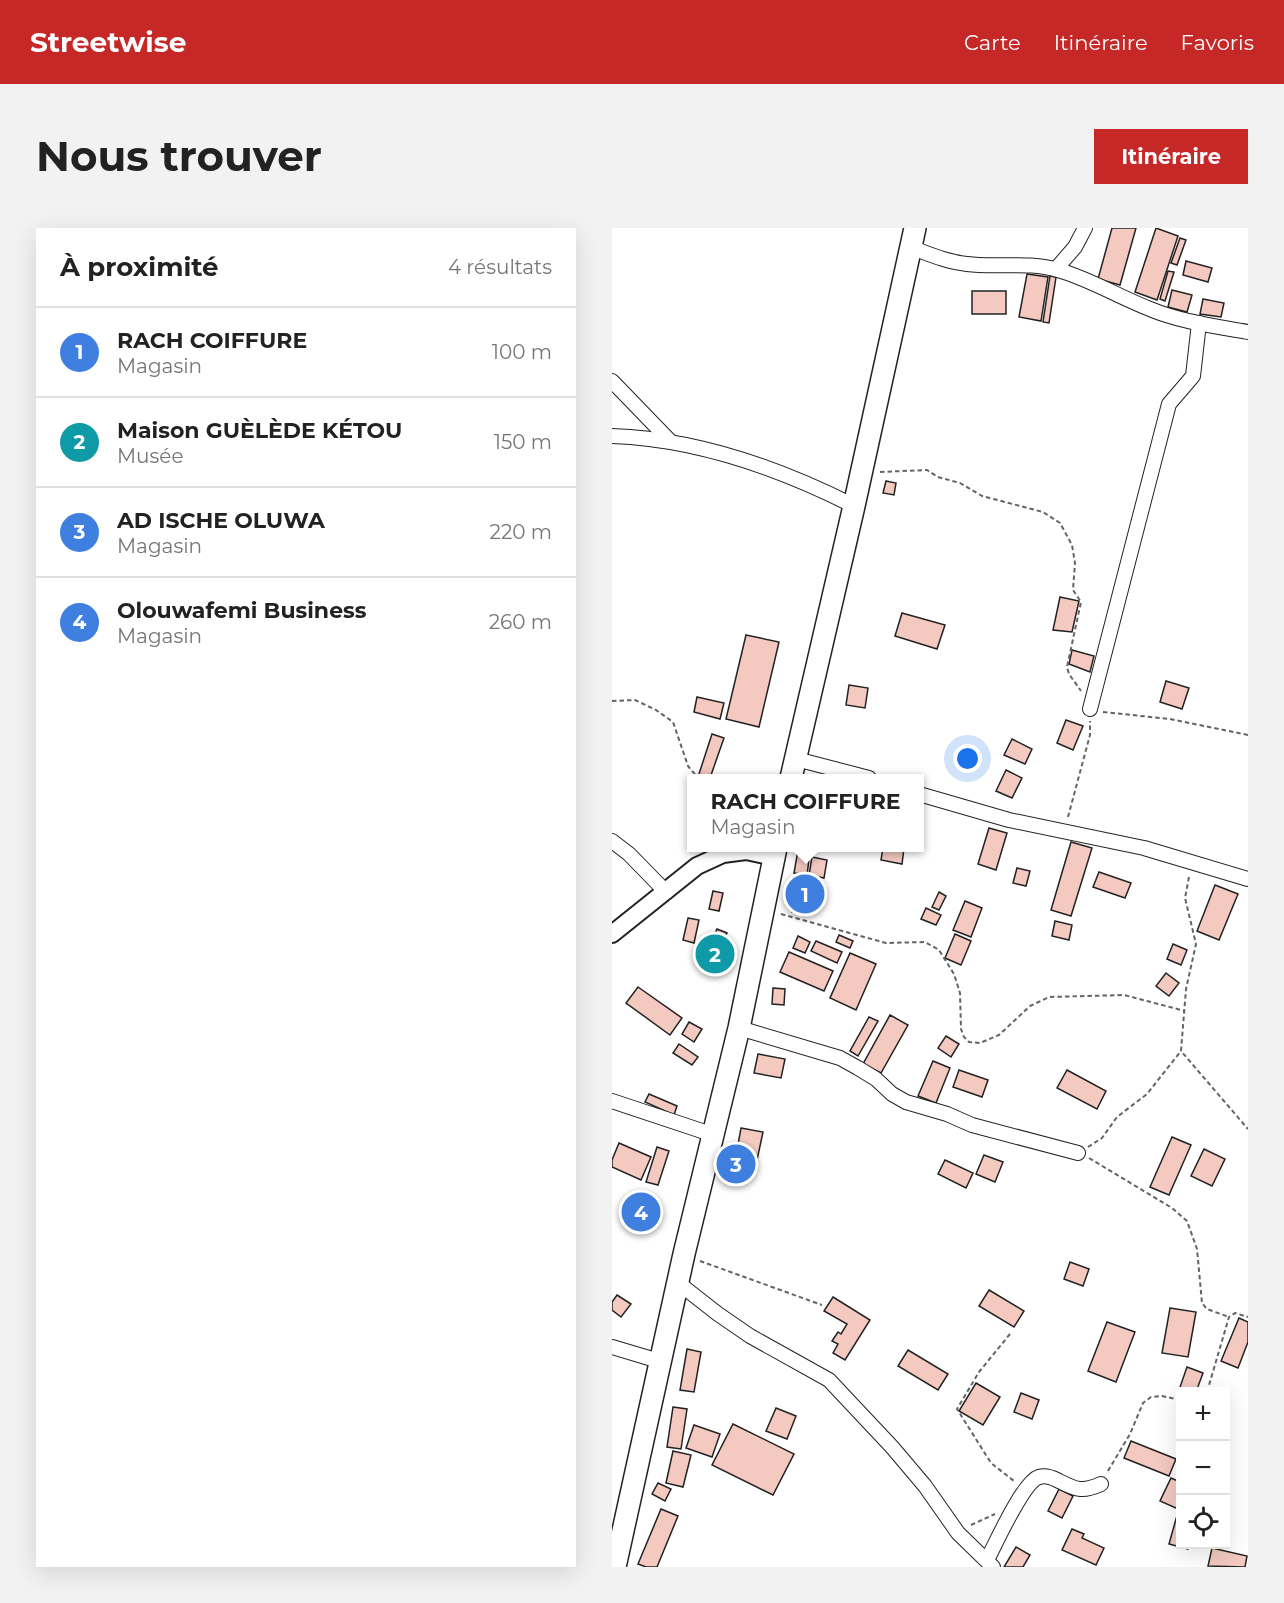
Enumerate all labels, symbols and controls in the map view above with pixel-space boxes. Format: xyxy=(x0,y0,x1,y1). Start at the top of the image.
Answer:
text: Streetwise xyxy=(30,25,186,59)
text: Carte xyxy=(964,30,1021,55)
text: Itinéraire xyxy=(1054,30,1148,55)
text: Favoris xyxy=(1181,30,1254,55)
button: Itinéraire xyxy=(1094,129,1248,184)
text: Nous trouver xyxy=(36,130,322,182)
text: À proximité xyxy=(60,251,219,283)
text: 4 résultats xyxy=(448,255,552,279)
text: RACH COIFFURE xyxy=(117,327,307,354)
text: 1 xyxy=(76,340,83,364)
text: 100 m xyxy=(492,340,552,364)
text: Magasin xyxy=(117,354,202,378)
text: Maison GUÈLÈDE KÉTOU xyxy=(117,417,402,444)
text: 2 xyxy=(74,430,85,454)
text: 150 m xyxy=(494,430,552,454)
text: Musée xyxy=(117,444,183,468)
text: AD ISCHE OLUWA xyxy=(117,507,325,534)
text: 3 xyxy=(74,520,85,544)
text: 220 m xyxy=(490,520,552,544)
text: Magasin xyxy=(117,534,202,558)
text: Olouwafemi Business xyxy=(117,597,366,624)
text: 4 xyxy=(73,610,86,634)
text: 260 m xyxy=(489,610,552,634)
text: Magasin xyxy=(117,624,202,648)
your location xyxy=(953,744,982,773)
popup xyxy=(687,774,924,852)
text: RACH COIFFURE xyxy=(710,788,901,815)
text: Magasin xyxy=(710,815,795,839)
pin: 1 xyxy=(786,872,824,916)
pin: 2 xyxy=(696,932,734,976)
pin: 3 xyxy=(716,1142,756,1186)
pin: 4 xyxy=(621,1190,660,1234)
map controls xyxy=(1176,1387,1230,1549)
button: + xyxy=(1176,1387,1230,1441)
button: − xyxy=(1176,1441,1230,1495)
button: locate xyxy=(1176,1495,1230,1549)

